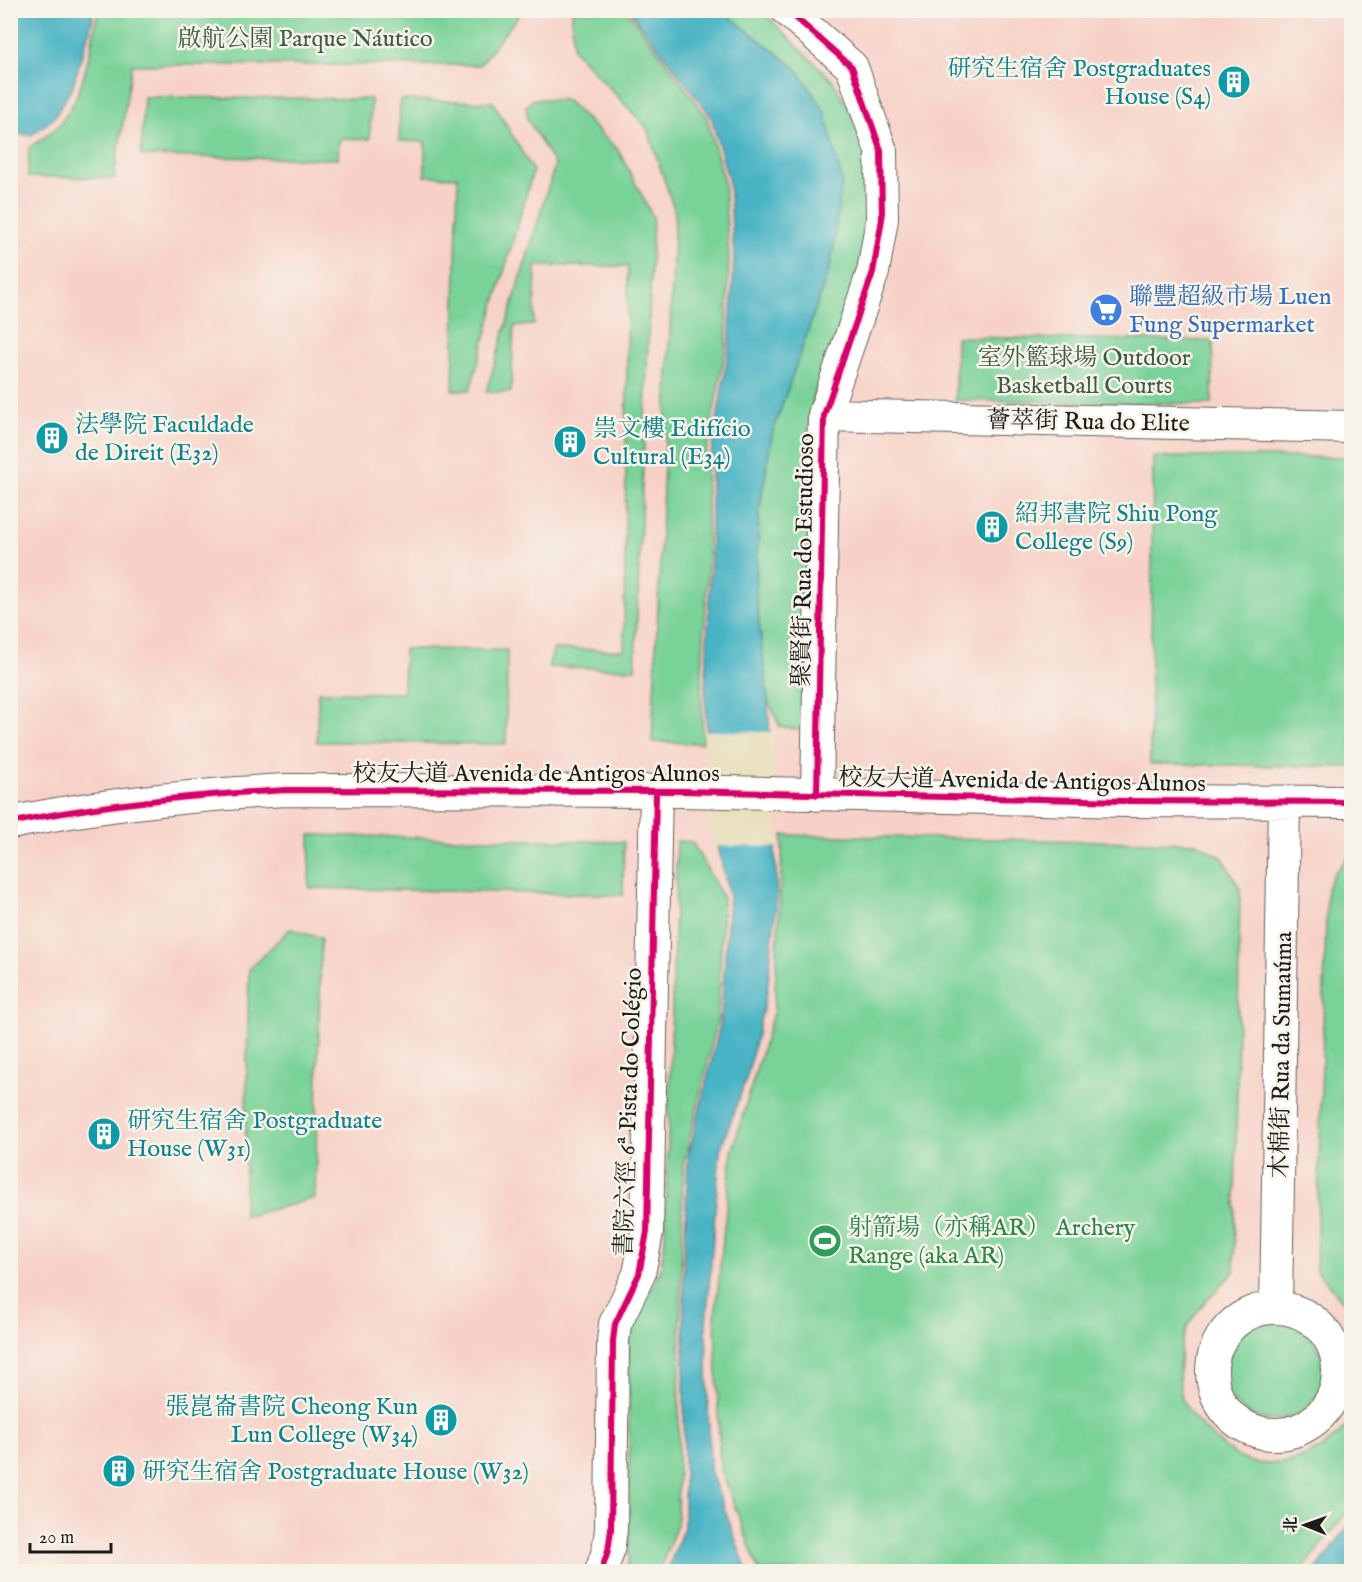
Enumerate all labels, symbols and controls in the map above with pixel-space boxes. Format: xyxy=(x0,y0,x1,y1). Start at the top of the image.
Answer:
park label: 啟航公園 Parque Náutico xyxy=(177,24,433,55)
place label: 研究生宿舍 Postgraduates House (S4) xyxy=(947,54,1211,113)
building icon: 研究生宿舍 Postgraduates House (S4) xyxy=(1216,64,1252,100)
place label: 聯豐超級市場 Luen Fung Supermarket xyxy=(1129,282,1332,341)
supermarket icon: 聯豐超級市場 Luen Fung Supermarket xyxy=(1088,292,1124,328)
park label: 室外籃球場 Outdoor Basketball Courts xyxy=(977,343,1191,402)
street label: 薈萃街 Rua do Elite xyxy=(986,405,1190,440)
place label: 法學院 Faculdade de Direit (E32) xyxy=(75,410,254,469)
place label: 祟文樓 Edifício Cultural (E34) xyxy=(593,414,751,473)
building icon: 法學院 Faculdade de Direit (E32) xyxy=(34,420,70,456)
building icon: 祟文樓 Edifício Cultural (E34) xyxy=(552,424,588,460)
street label: 聚賢街 Rua do Estudioso xyxy=(787,433,822,687)
place label: 紹邦書院 Shiu Pong College (S9) xyxy=(1015,499,1218,558)
building icon: 紹邦書院 Shiu Pong College (S9) xyxy=(974,509,1010,545)
street label: 校友大道 Avenida de Antigos Alunos xyxy=(352,759,720,790)
street label: 校友大道 Avenida de Antigos Alunos xyxy=(838,763,1206,800)
street label: 木棉街 Rua da Sumaúma xyxy=(1265,931,1300,1179)
street label: 書院六徑 6ª Pista do Colégio xyxy=(609,967,650,1257)
place label: 研究生宿舍 Postgraduate House (W31) xyxy=(127,1106,382,1165)
building icon: 研究生宿舍 Postgraduate House (W31) xyxy=(86,1116,122,1152)
place label: 射箭場（亦稱AR） Archery Range (aka AR) xyxy=(848,1213,1135,1272)
sports icon: 射箭場（亦稱AR） Archery Range (aka AR) xyxy=(807,1223,843,1259)
place label: 張崑崙書院 Cheong Kun Lun College (W34) xyxy=(165,1392,418,1451)
building icon: 張崑崙書院 Cheong Kun Lun College (W34) xyxy=(423,1402,459,1438)
building icon: 研究生宿舍 Postgraduate House (W32) xyxy=(101,1453,137,1489)
place label: 研究生宿舍 Postgraduate House (W32) xyxy=(142,1457,529,1488)
north arrow xyxy=(1275,1495,1335,1555)
scale bar xyxy=(30,1516,111,1554)
text: 北 xyxy=(1282,1517,1302,1533)
text: 20 m xyxy=(39,1527,74,1550)

